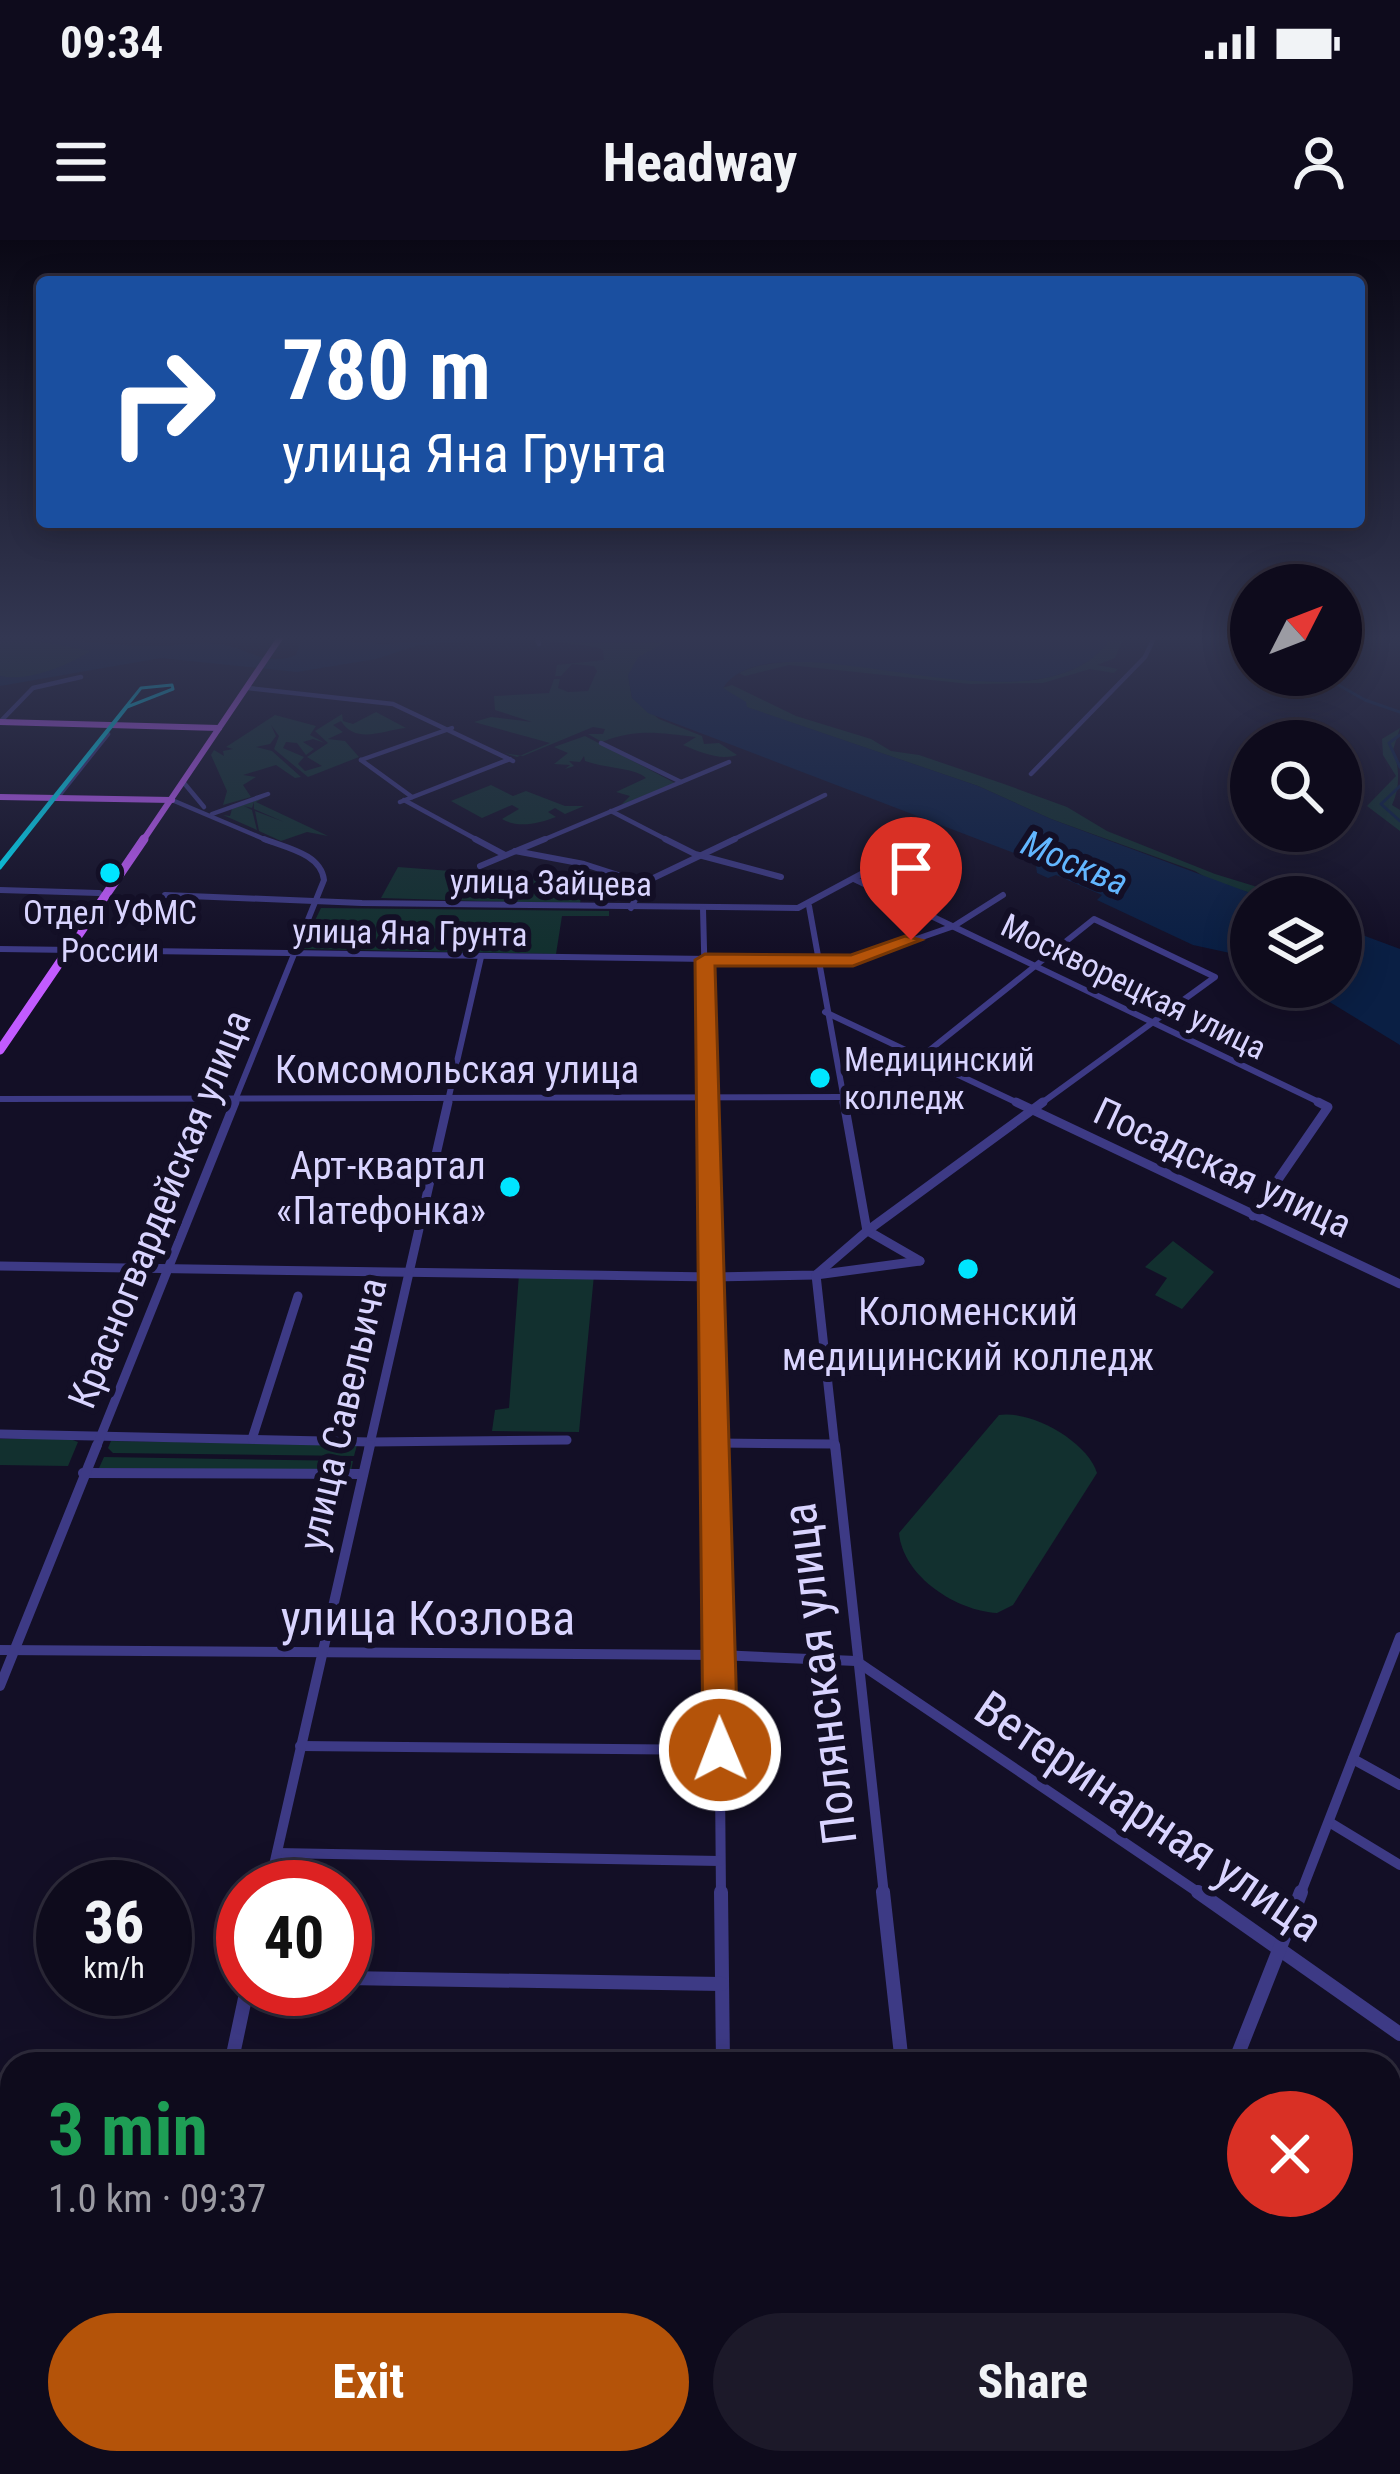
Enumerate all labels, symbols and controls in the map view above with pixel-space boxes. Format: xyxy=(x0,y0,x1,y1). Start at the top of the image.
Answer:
text: 09:34 xyxy=(60,16,163,69)
icon: menu xyxy=(48,129,114,195)
icon: person xyxy=(1286,129,1352,195)
text: Headway xyxy=(603,131,797,194)
text: 780 m xyxy=(282,321,491,420)
icon: right xyxy=(84,324,240,480)
text: улица Яна Грунта xyxy=(282,422,667,485)
north arrow xyxy=(1230,564,1362,696)
map controls xyxy=(1230,564,1362,1008)
button: search xyxy=(1230,720,1362,852)
pin xyxy=(860,817,962,940)
water label: Москва xyxy=(1015,822,1134,904)
icon: arrive xyxy=(878,835,944,901)
marker: Отдел УФМС России xyxy=(97,860,123,886)
street label: улица Зайцева xyxy=(450,861,652,904)
button: layers xyxy=(1230,876,1362,1008)
place label: Отдел УФМС России xyxy=(23,893,197,970)
street label: Москворецкая улица xyxy=(995,905,1273,1068)
street label: улица Яна Грунта xyxy=(292,911,528,954)
street label: Красногвардейская улица xyxy=(59,1004,261,1415)
place label: Медицинский колледж xyxy=(844,1040,1035,1117)
street label: Комсомольская улица xyxy=(275,1047,639,1093)
marker: Медицинский колледж xyxy=(807,1065,833,1091)
street label: Посадская улица xyxy=(1086,1088,1359,1248)
place label: Арт-квартал «Патефонка» xyxy=(276,1143,486,1234)
marker: Арт-квартал «Патефонка» xyxy=(497,1174,523,1200)
marker: Коломенский медицинский колледж xyxy=(955,1256,981,1282)
street label: улица Савельича xyxy=(289,1274,397,1555)
place label: Коломенский медицинский колледж xyxy=(782,1289,1154,1380)
street label: Полянская улица xyxy=(770,1500,869,1848)
street label: улица Козлова xyxy=(281,1590,575,1647)
street label: Ветеринарная улица xyxy=(964,1679,1333,1954)
position arrow xyxy=(657,1687,783,1813)
speed limit sign: 40 xyxy=(216,1860,372,2016)
text: 36 xyxy=(84,1887,144,1958)
text: km/h xyxy=(83,1950,145,1985)
text: 3 min xyxy=(48,2088,208,2173)
button: close xyxy=(1227,2091,1353,2217)
text: 1.0 km · 09:37 xyxy=(48,2176,266,2222)
button: Exit xyxy=(48,2313,689,2451)
button: Share xyxy=(713,2313,1353,2451)

